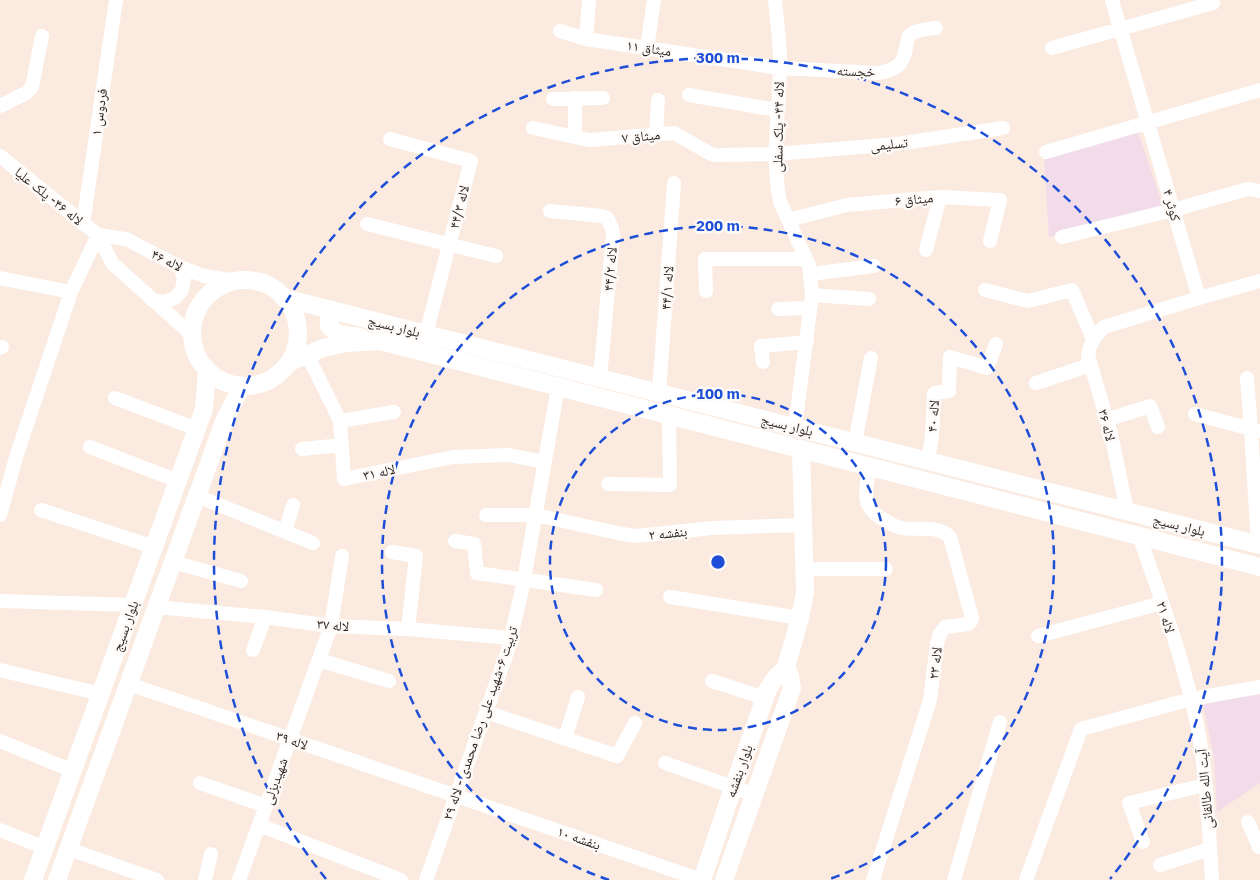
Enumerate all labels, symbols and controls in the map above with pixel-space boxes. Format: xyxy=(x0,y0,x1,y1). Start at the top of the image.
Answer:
street label: میثاق ۱۱ xyxy=(625,36,673,60)
text: 300 m xyxy=(696,48,740,67)
street label: خجسته xyxy=(836,61,876,81)
street label: لاله ۴۴- پلک سفلی xyxy=(768,81,788,173)
street label: فردوس ۱ xyxy=(87,87,111,137)
street label: میثاق ۷ xyxy=(621,125,661,147)
street label: تسلیمی xyxy=(869,133,909,155)
street label: لاله ۴۶- پلک علیا xyxy=(11,163,87,229)
street label: لاله ۴۴/۳ xyxy=(445,183,473,231)
street label: کوثر ۴ xyxy=(1159,187,1185,223)
street label: میثاق ۶ xyxy=(894,188,934,210)
text: 200 m xyxy=(696,216,740,235)
street label: لاله ۴۶ xyxy=(148,245,186,275)
street label: لاله ۴۴/۲ xyxy=(599,246,621,292)
street label: لاله ۴۴/۱ xyxy=(656,265,678,311)
street label: بلوار بسیج xyxy=(366,311,422,342)
text: 100 m xyxy=(696,384,740,403)
street label: لاله ۴۰ xyxy=(923,399,943,433)
street label: لاله ۳۶ xyxy=(1094,407,1120,443)
street label: بلوار بسیج xyxy=(759,410,815,441)
street label: لاله ۳۱ xyxy=(361,460,397,484)
street label: بلوار بسیج xyxy=(1151,510,1207,541)
street label: بنفشه ۲ xyxy=(648,522,688,544)
centre of rings xyxy=(709,553,727,571)
street label: بلوار بسیج xyxy=(107,598,144,654)
street label: لاله ۲۱ xyxy=(1153,599,1179,635)
street label: لاله ۳۷ xyxy=(316,615,350,635)
street label: تربیت ۶-شهید علی رضا محمدی - لاله ۲۹ xyxy=(438,624,522,822)
street label: لاله ۲۳ xyxy=(924,646,946,680)
street label: لاله ۳۹ xyxy=(274,726,310,754)
street label: بلوار بنفشه xyxy=(721,742,757,800)
street label: آیت الله طالقانی xyxy=(1192,748,1217,830)
street label: شهیدبزلی xyxy=(258,755,292,807)
street label: بنفشه ۱۰ xyxy=(555,822,603,854)

